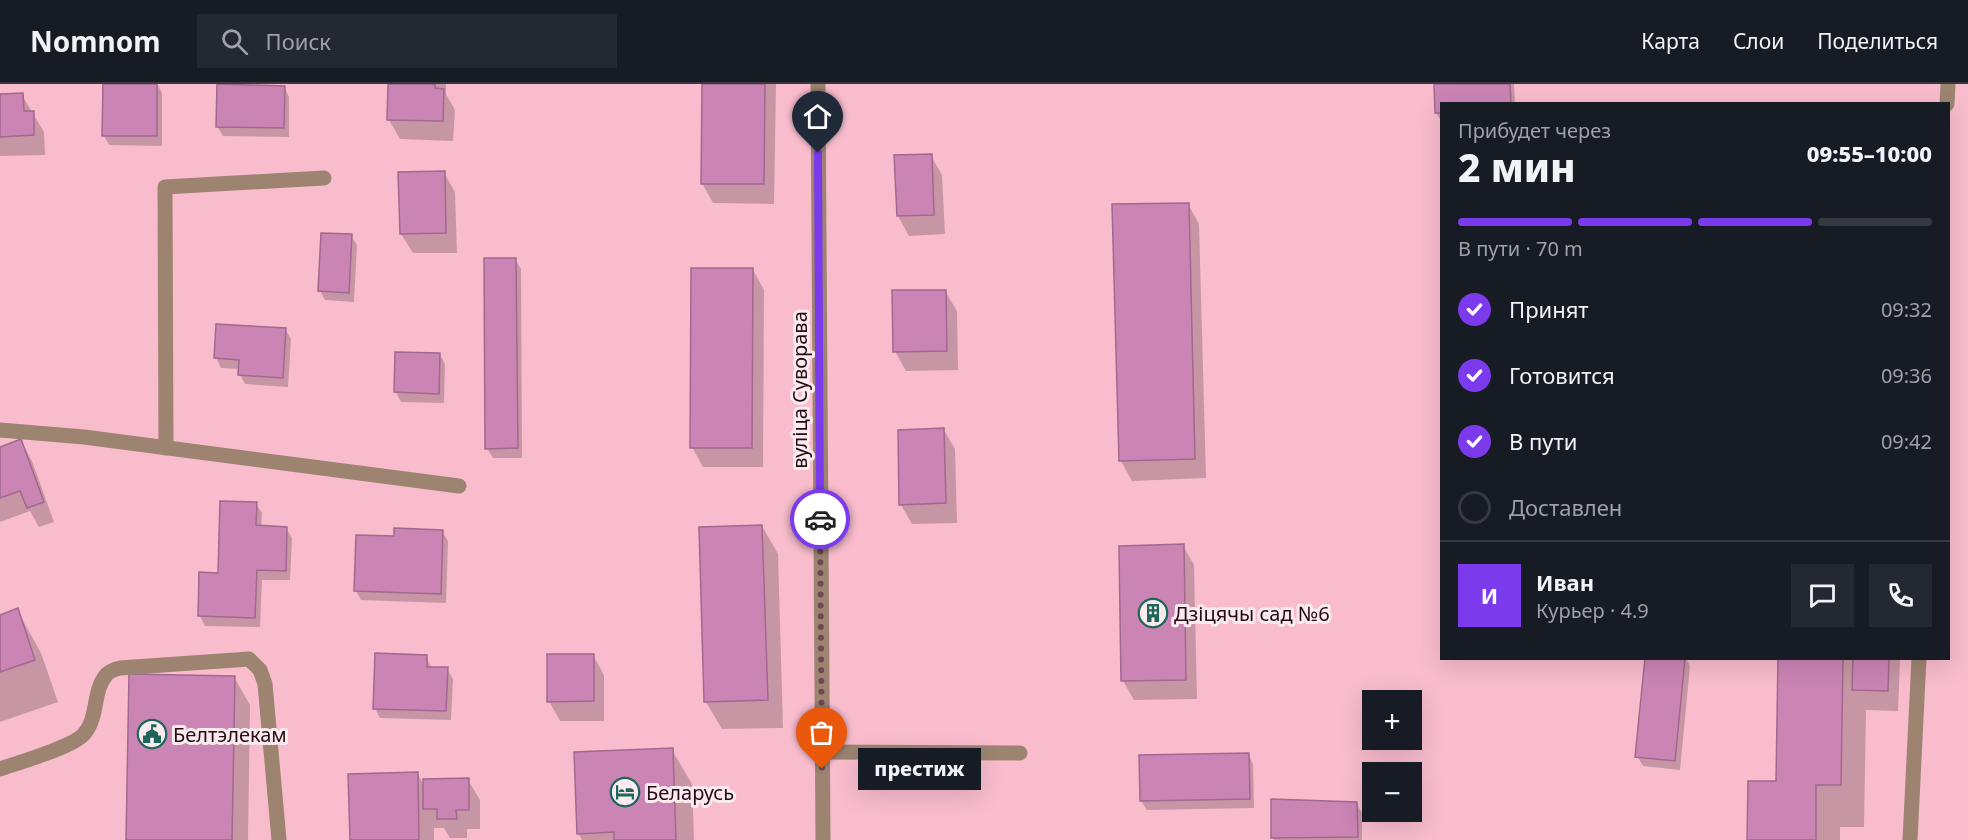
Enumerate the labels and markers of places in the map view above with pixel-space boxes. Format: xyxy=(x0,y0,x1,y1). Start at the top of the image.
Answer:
pin xyxy=(792,91,843,153)
building icon: Дзіцячы сад №6 xyxy=(1137,597,1169,629)
place label: Дзіцячы сад №6 xyxy=(1174,600,1330,627)
pin xyxy=(796,707,847,769)
public building icon: Белтэлекам xyxy=(136,718,168,750)
place label: Белтэлекам xyxy=(173,721,287,748)
callout: престиж xyxy=(858,748,981,790)
hotel icon: Беларусь xyxy=(609,776,641,808)
place label: Беларусь xyxy=(646,779,734,806)

